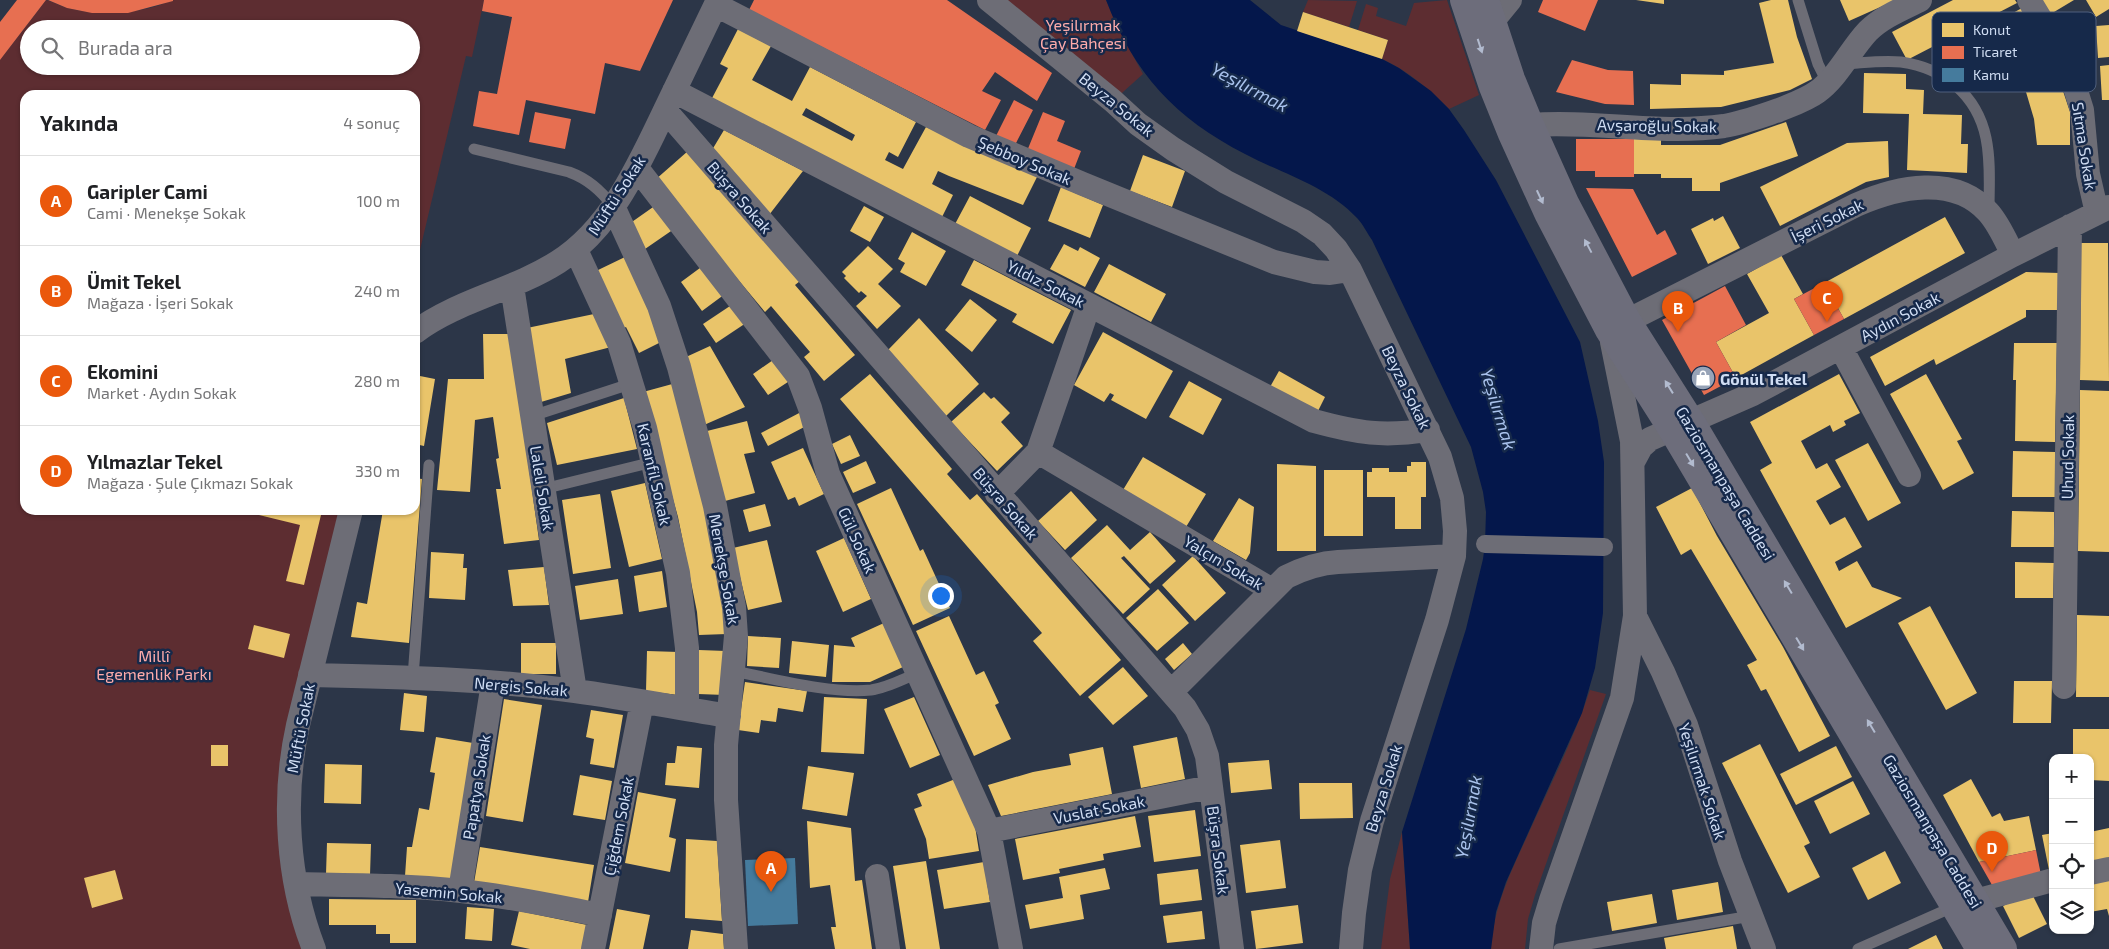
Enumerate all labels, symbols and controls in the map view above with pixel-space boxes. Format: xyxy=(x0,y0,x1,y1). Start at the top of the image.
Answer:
legend xyxy=(1932,12,2096,92)
park label: Yeşilırmak Çay Bahçesi xyxy=(1040,15,1126,53)
search box xyxy=(20,20,420,75)
text: Konut xyxy=(1973,21,2011,38)
icon: search xyxy=(38,34,66,62)
text: Burada ara xyxy=(78,36,173,59)
one-way arrow xyxy=(1476,39,1484,54)
text: Ticaret xyxy=(1973,43,2017,60)
water label: Yeşilırmak xyxy=(1207,57,1292,117)
text: Kamu xyxy=(1973,66,2009,83)
street label: Beyza Sokak xyxy=(1076,68,1158,140)
street label: Sıtma Sokak xyxy=(2069,101,2101,191)
text: Yakında xyxy=(40,110,118,135)
text: 4 sonuç xyxy=(343,113,400,132)
street label: Avşaroğlu Sokak xyxy=(1597,114,1717,137)
street label: Şebboy Sokak xyxy=(975,132,1075,189)
street label: Müftü Sokak xyxy=(583,152,649,238)
street label: Büşra Sokak xyxy=(703,157,776,238)
text: Garipler Cami xyxy=(87,180,208,203)
one-way arrow xyxy=(1537,190,1545,204)
text: A xyxy=(51,191,61,210)
text: 100 m xyxy=(357,191,400,210)
street label: İşeri Sokak xyxy=(1788,194,1867,247)
text: Cami · Menekşe Sokak xyxy=(87,203,246,222)
one-way arrow xyxy=(1584,239,1592,253)
street label: Yıldız Sokak xyxy=(1004,255,1088,311)
text: Ümit Tekel xyxy=(87,270,181,293)
text: B xyxy=(51,281,61,300)
text: 240 m xyxy=(354,281,400,300)
pin: C xyxy=(1811,281,1843,322)
street label: Aydın Sokak xyxy=(1857,287,1943,345)
pin: B xyxy=(1662,291,1694,332)
text: Mağaza · İşeri Sokak xyxy=(87,293,233,312)
street label: Beyza Sokak xyxy=(1379,342,1435,432)
text: Ekomini xyxy=(87,360,158,383)
water label: Yeşilırmak xyxy=(1475,365,1522,453)
shop icon: Gönül Tekel xyxy=(1690,365,1716,391)
place label: Gönül Tekel xyxy=(1720,369,1808,388)
text: C xyxy=(51,371,61,390)
text: 280 m xyxy=(354,371,400,390)
one-way arrow xyxy=(1664,381,1673,394)
text: Market · Aydın Sokak xyxy=(87,383,237,402)
street label: Gaziosmanpaşa Caddesi xyxy=(1672,403,1779,564)
street label: Uhud Sokak xyxy=(2057,414,2077,500)
street label: Karanfil Sokak xyxy=(634,421,676,527)
street label: Laleli Sokak xyxy=(527,444,559,532)
text: Yılmazlar Tekel xyxy=(87,450,223,473)
one-way arrow xyxy=(1685,453,1694,466)
text: D xyxy=(51,461,61,480)
text: 330 m xyxy=(355,461,400,480)
street label: Büşra Sokak xyxy=(969,463,1042,544)
text: Mağaza · Şule Çıkmazı Sokak xyxy=(87,473,293,492)
street label: Gül Sokak xyxy=(835,504,881,576)
street label: Menekşe Sokak xyxy=(705,512,744,626)
street label: Yalçın Sokak xyxy=(1180,531,1267,594)
one-way arrow xyxy=(1784,579,1792,594)
your location xyxy=(928,583,954,609)
one-way arrow xyxy=(1795,638,1804,651)
park label: Millî Egemenlik Parkı xyxy=(96,646,212,683)
street label: Nergis Sokak xyxy=(473,672,569,700)
street label: Müftü Sokak xyxy=(282,681,318,775)
street label: Yeşilırmak Sokak xyxy=(1674,720,1731,842)
one-way arrow xyxy=(1866,720,1875,733)
street label: Papatya Sokak xyxy=(458,733,494,841)
street label: Beyza Sokak xyxy=(1361,742,1405,834)
street label: Gaziosmanpaşa Caddesi xyxy=(1879,751,1986,912)
map controls xyxy=(2049,754,2094,934)
button: + xyxy=(2049,754,2094,799)
water label: Yeşilırmak xyxy=(1450,774,1487,861)
street label: Çiğdem Sokak xyxy=(599,775,638,877)
street label: Vuslat Sokak xyxy=(1052,791,1146,827)
button: − xyxy=(2049,799,2094,844)
street label: Büşra Sokak xyxy=(1203,805,1234,895)
pin: D xyxy=(1976,831,2008,872)
button: locate xyxy=(2049,844,2094,889)
pin: A xyxy=(755,851,787,892)
street label: Yasemin Sokak xyxy=(395,878,503,906)
button: layers xyxy=(2049,889,2094,934)

